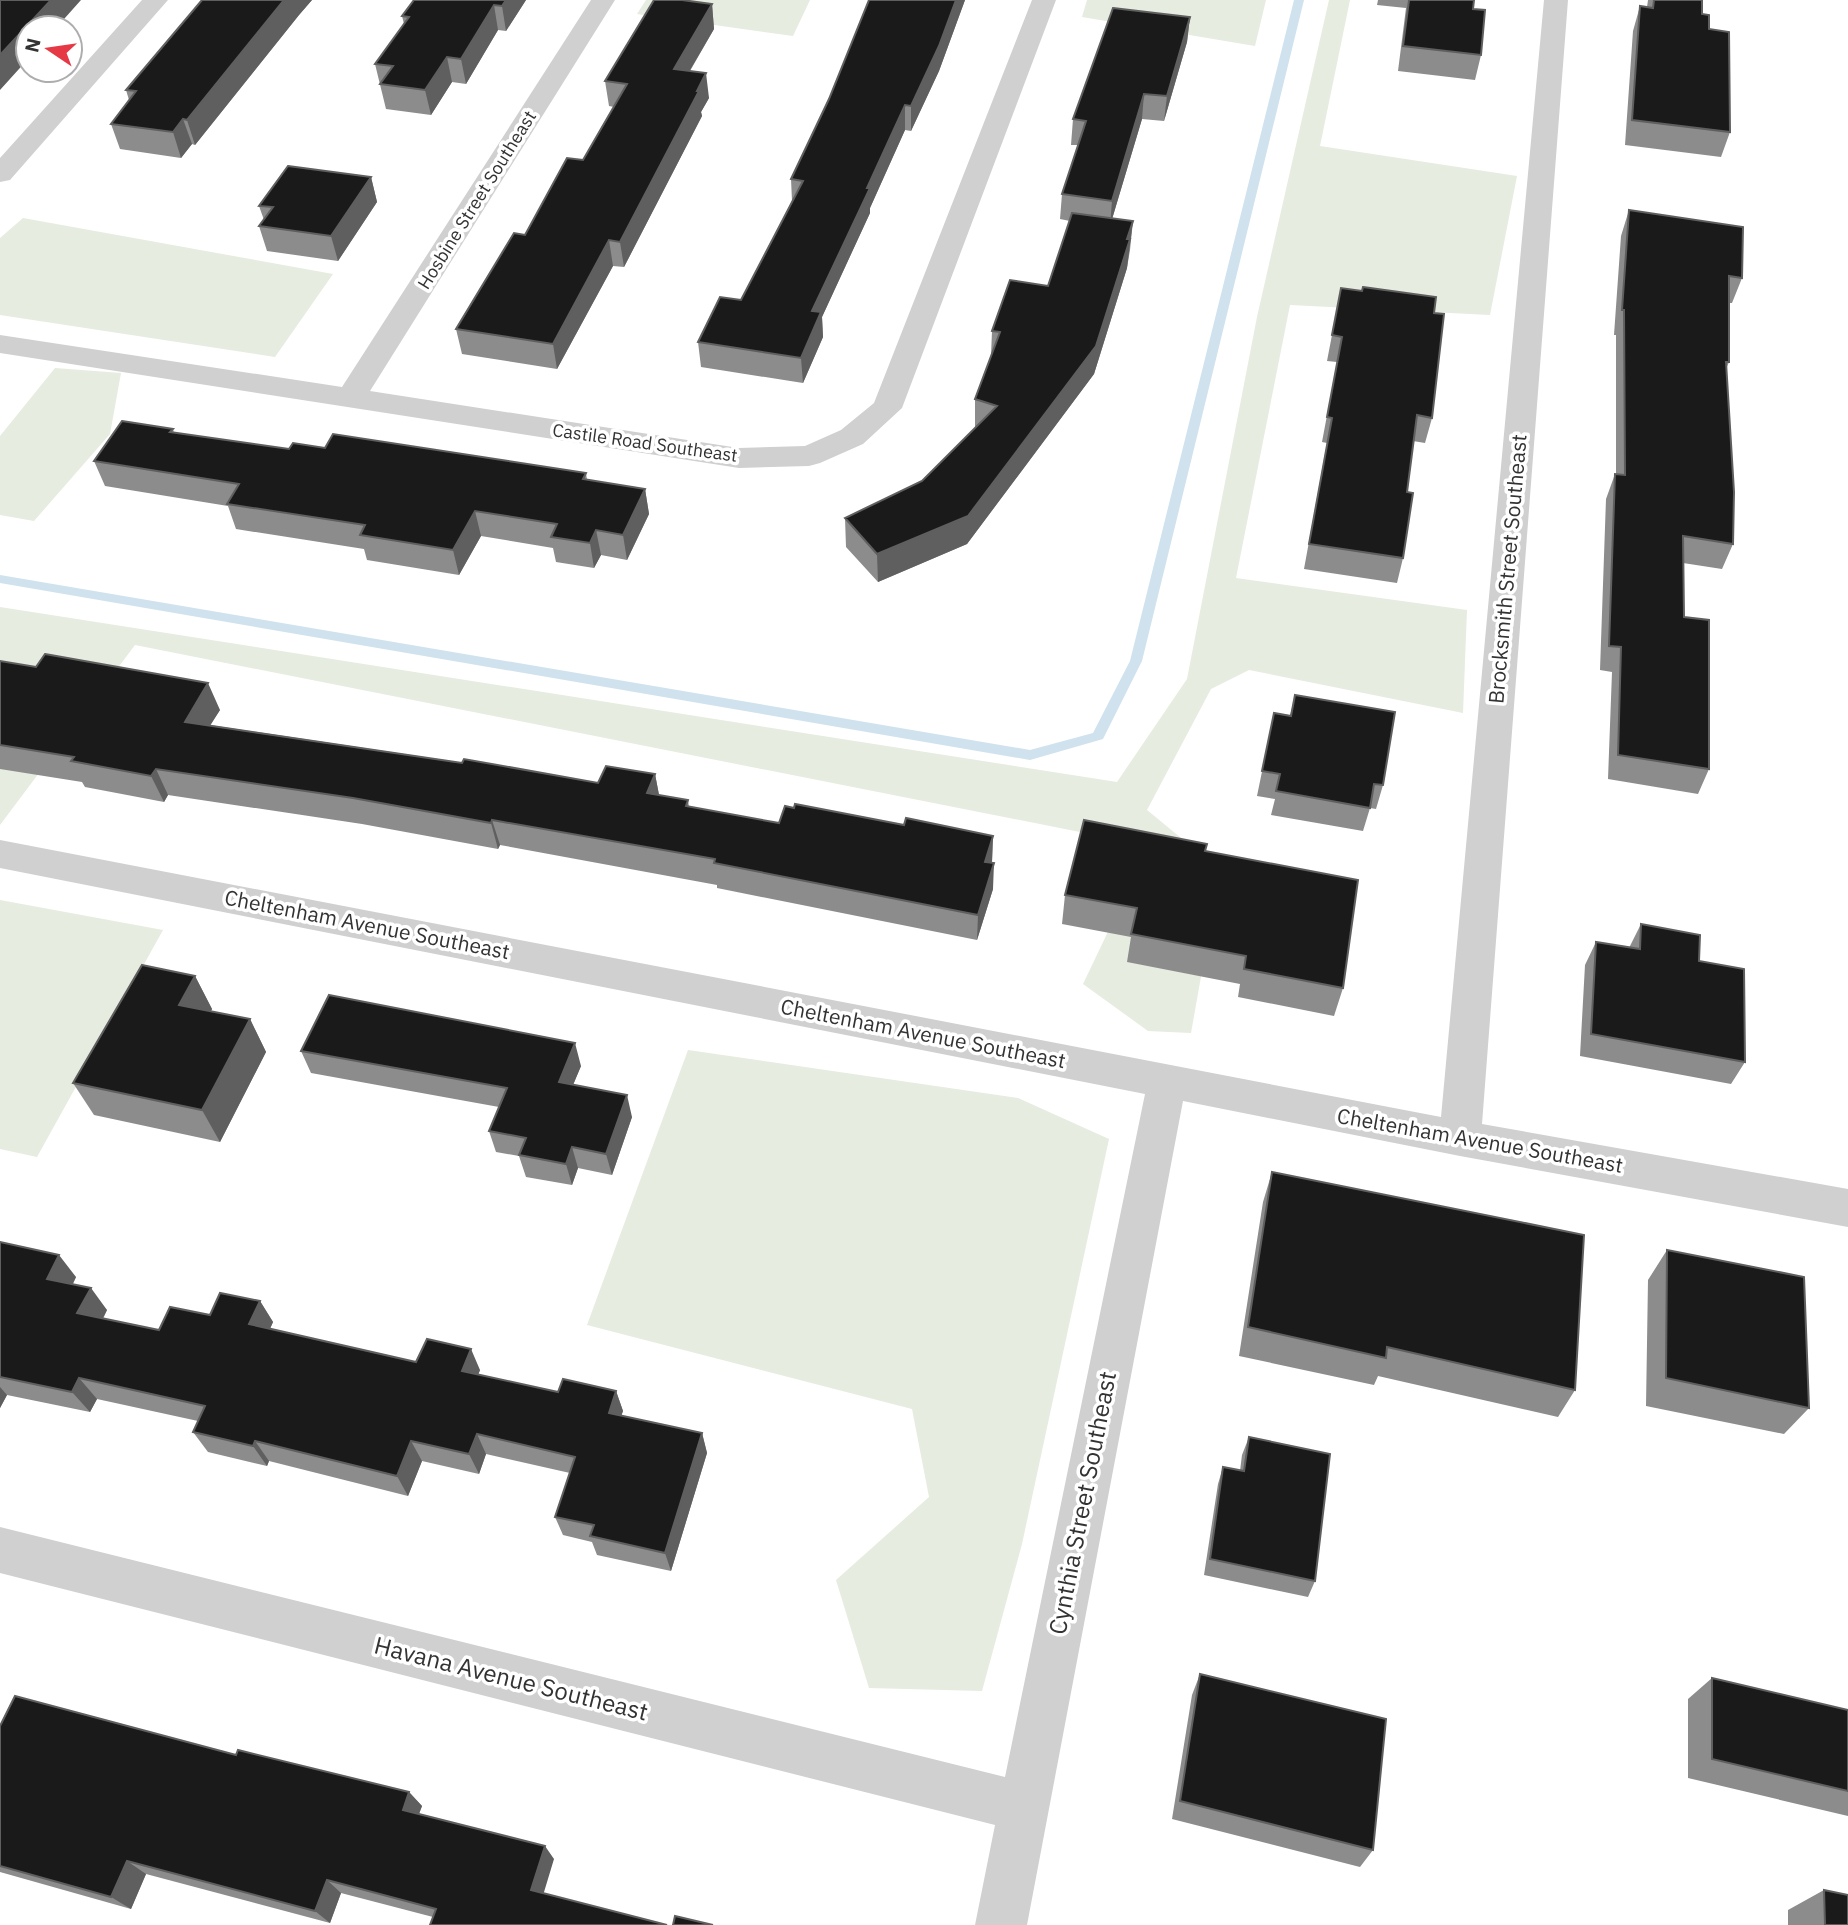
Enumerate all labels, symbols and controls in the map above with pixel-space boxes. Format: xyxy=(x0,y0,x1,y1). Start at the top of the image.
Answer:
north arrow xyxy=(14,14,84,84)
text: N xyxy=(19,36,46,55)
street label: Hosbine Street Southeast xyxy=(412,106,541,293)
street label: Castile Road Southeast xyxy=(551,418,739,467)
street label: Brocksmith Street Southeast xyxy=(1481,433,1533,705)
street label: Cheltenham Avenue Southeast xyxy=(222,883,512,965)
street label: Cheltenham Avenue Southeast xyxy=(778,992,1068,1074)
street label: Cheltenham Avenue Southeast xyxy=(1335,1101,1625,1179)
street label: Cynthia Street Southeast xyxy=(1041,1368,1123,1637)
street label: Havana Avenue Southeast xyxy=(371,1629,651,1728)

